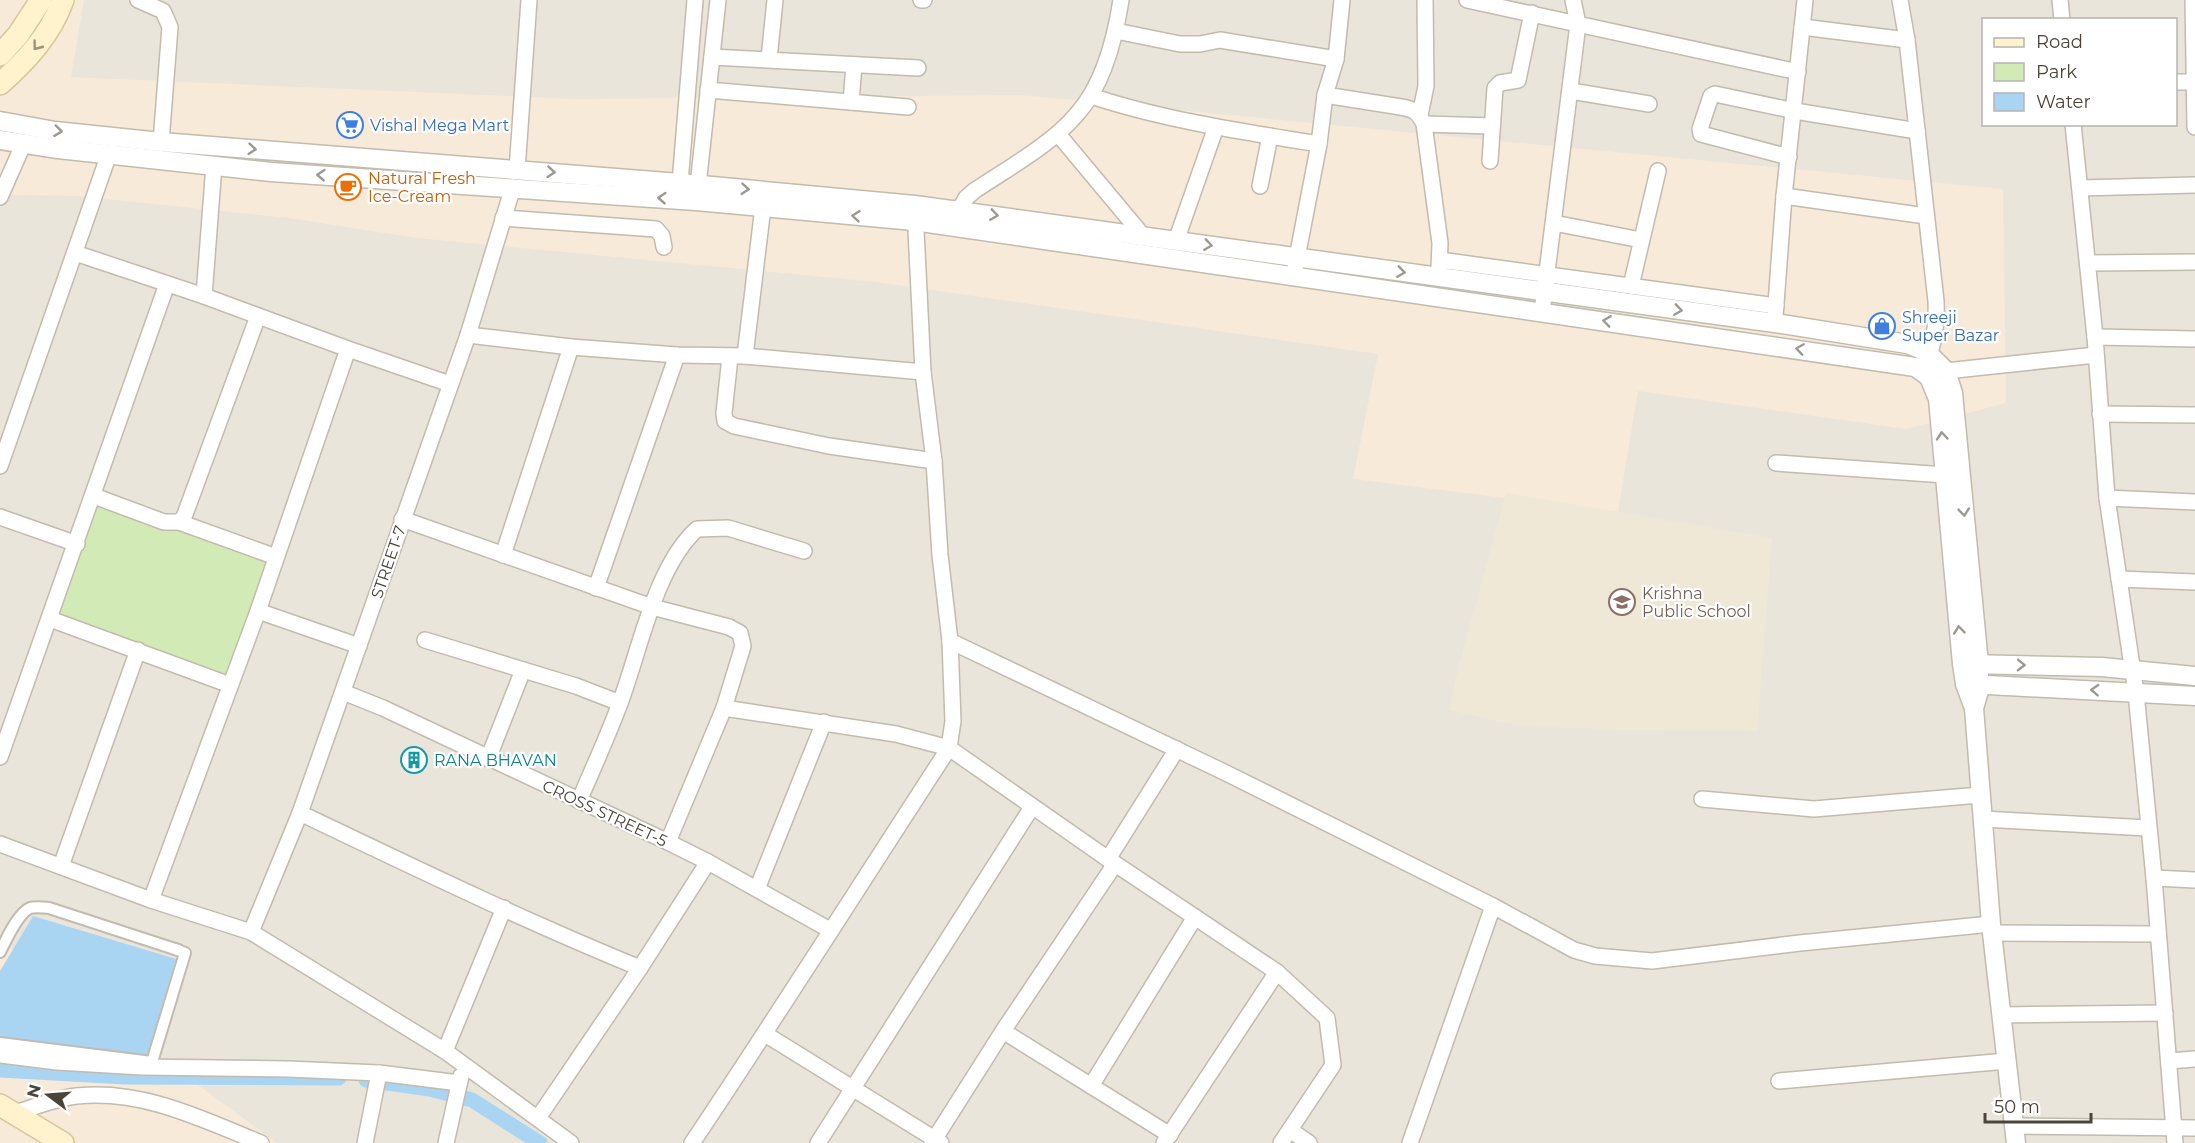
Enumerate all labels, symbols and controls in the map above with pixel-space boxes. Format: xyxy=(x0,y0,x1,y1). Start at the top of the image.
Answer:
legend xyxy=(1982,18,2177,126)
text: Road xyxy=(2036,31,2083,53)
one-way arrow xyxy=(33,39,44,50)
text: Park xyxy=(2036,61,2077,83)
text: Water xyxy=(2036,91,2091,113)
supermarket icon: Vishal Mega Mart xyxy=(335,110,365,140)
place label: Vishal Mega Mart xyxy=(370,116,510,135)
one-way arrow xyxy=(53,124,62,137)
one-way arrow xyxy=(247,143,256,156)
one-way arrow xyxy=(546,166,555,179)
one-way arrow xyxy=(316,169,325,182)
place label: Natural Fresh Ice-Cream xyxy=(368,169,476,206)
cafe icon: Natural Fresh Ice-Cream xyxy=(333,172,363,202)
one-way arrow xyxy=(741,182,750,195)
one-way arrow xyxy=(657,192,666,205)
one-way arrow xyxy=(990,209,999,221)
one-way arrow xyxy=(852,210,861,223)
one-way arrow xyxy=(1204,239,1213,251)
one-way arrow xyxy=(1397,266,1406,278)
one-way arrow xyxy=(1673,303,1682,315)
place label: Shreeji Super Bazar xyxy=(1902,308,1999,345)
shop icon: Shreeji Super Bazar xyxy=(1867,311,1897,341)
one-way arrow xyxy=(1603,316,1612,328)
one-way arrow xyxy=(1796,343,1805,355)
one-way arrow xyxy=(1935,432,1948,441)
one-way arrow xyxy=(1957,507,1970,516)
street label: STREET-7 xyxy=(367,523,410,601)
place label: Krishna Public School xyxy=(1642,584,1751,621)
school or university icon: Krishna Public School xyxy=(1607,587,1637,617)
one-way arrow xyxy=(1953,626,1966,635)
one-way arrow xyxy=(2016,659,2025,671)
one-way arrow xyxy=(2090,684,2099,697)
building icon: RANA BHAVAN xyxy=(399,745,429,775)
place label: RANA BHAVAN xyxy=(434,751,557,770)
street label: CROSS STREET-5 xyxy=(539,776,670,851)
north arrow xyxy=(18,1065,78,1125)
text: N xyxy=(23,1082,45,1100)
scale bar xyxy=(1985,1086,2092,1124)
text: 50 m xyxy=(1994,1096,2040,1118)

